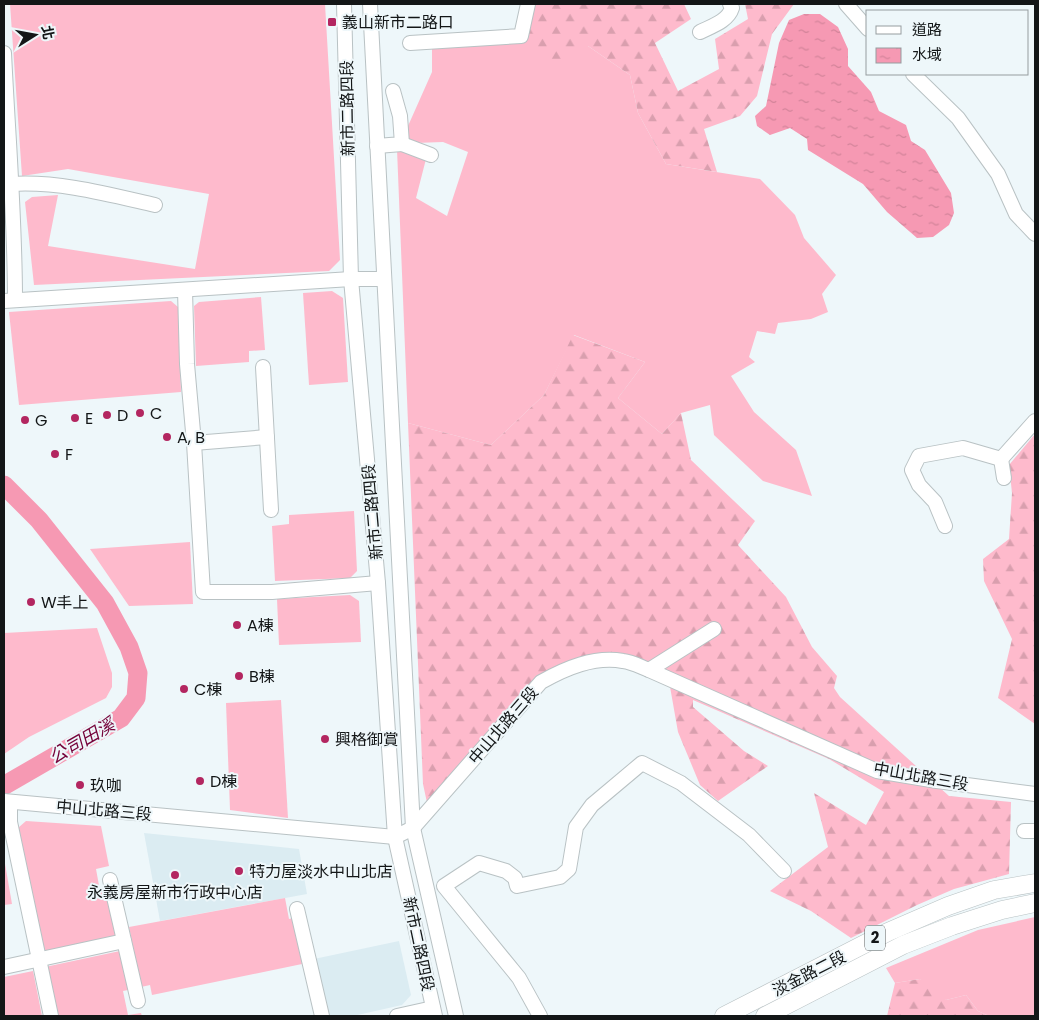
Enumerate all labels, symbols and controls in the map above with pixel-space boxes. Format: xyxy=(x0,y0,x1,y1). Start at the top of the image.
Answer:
north arrow xyxy=(10,10,60,60)
legend xyxy=(866,10,1029,75)
place label: 義山新市二路口 xyxy=(342,11,454,34)
marker: 義山新市二路口 xyxy=(326,16,338,28)
text: 道路 xyxy=(912,19,942,40)
text: 北 xyxy=(37,24,59,41)
text: 水域 xyxy=(912,44,942,65)
street label: 新市二路四段 xyxy=(335,60,360,156)
place label: C xyxy=(150,402,162,425)
place label: D xyxy=(117,404,128,427)
place label: E xyxy=(85,407,93,430)
marker: C xyxy=(134,407,146,419)
place label: G xyxy=(35,409,47,432)
marker: D xyxy=(101,409,113,421)
marker: E xyxy=(69,412,81,424)
marker: G xyxy=(19,414,31,426)
place label: A, B xyxy=(177,426,205,449)
marker: A, B xyxy=(161,431,173,443)
place label: F xyxy=(65,443,73,466)
marker: F xyxy=(49,448,61,460)
street label: 新市二路四段 xyxy=(357,463,388,561)
place label: W丰上 xyxy=(41,591,89,614)
marker: W丰上 xyxy=(25,596,37,608)
place label: A棟 xyxy=(247,614,274,637)
marker: A棟 xyxy=(231,619,243,631)
place label: B棟 xyxy=(249,665,275,688)
marker: B棟 xyxy=(233,670,245,682)
place label: C棟 xyxy=(194,678,222,701)
street label: 中山北路三段 xyxy=(463,682,544,769)
marker: C棟 xyxy=(178,683,190,695)
water label: 公司田溪 xyxy=(44,710,122,769)
place label: 興格御賞 xyxy=(335,728,399,751)
marker: 興格御賞 xyxy=(319,733,331,745)
street label: 中山北路三段 xyxy=(872,757,970,796)
place label: D棟 xyxy=(210,770,237,793)
place label: 玖咖 xyxy=(90,774,122,797)
marker: D棟 xyxy=(194,775,206,787)
marker: 玖咖 xyxy=(74,779,86,791)
street label: 中山北路三段 xyxy=(55,795,153,826)
place label: 特力屋淡水中山北店 xyxy=(249,860,393,883)
marker: 特力屋淡水中山北店 xyxy=(233,865,245,877)
marker: 永義房屋新市行政中心店 xyxy=(169,869,181,881)
place label: 永義房屋新市行政中心店 xyxy=(87,881,263,904)
street label: 新市二路四段 xyxy=(397,895,440,993)
road number: 2 xyxy=(865,926,885,950)
street label: 淡金路二段 xyxy=(768,945,850,1002)

